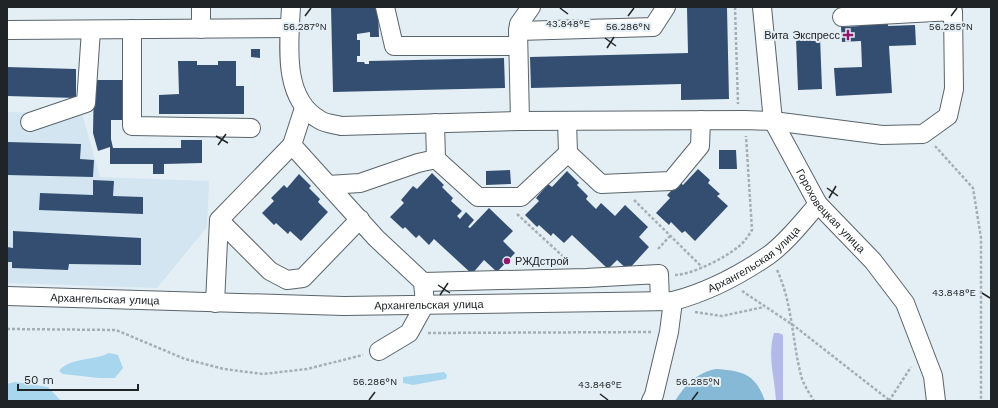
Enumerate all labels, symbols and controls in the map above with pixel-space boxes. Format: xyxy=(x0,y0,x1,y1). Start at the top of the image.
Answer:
text: 43.848°E xyxy=(546,18,590,29)
text: 56.287°N xyxy=(283,21,327,32)
text: 56.286°N xyxy=(606,21,650,32)
text: 56.285°N xyxy=(929,21,973,32)
place label: Вита Экспресс xyxy=(764,29,840,42)
marker: Вита Экспресс xyxy=(843,30,853,40)
street label: Гороховецкая улица xyxy=(793,167,868,256)
street label: Архангельская улица xyxy=(706,223,803,295)
place label: РЖДстрой xyxy=(515,255,569,268)
marker: РЖДстрой xyxy=(502,256,512,266)
text: 43.848°E xyxy=(932,287,976,298)
street label: Архангельская улица xyxy=(50,291,161,308)
street label: Архангельская улица xyxy=(374,298,484,313)
scale bar xyxy=(18,366,138,392)
text: 50 m xyxy=(24,373,54,387)
text: 56.286°N xyxy=(353,376,397,387)
text: 56.285°N xyxy=(676,376,720,387)
text: 43.846°E xyxy=(578,379,622,390)

